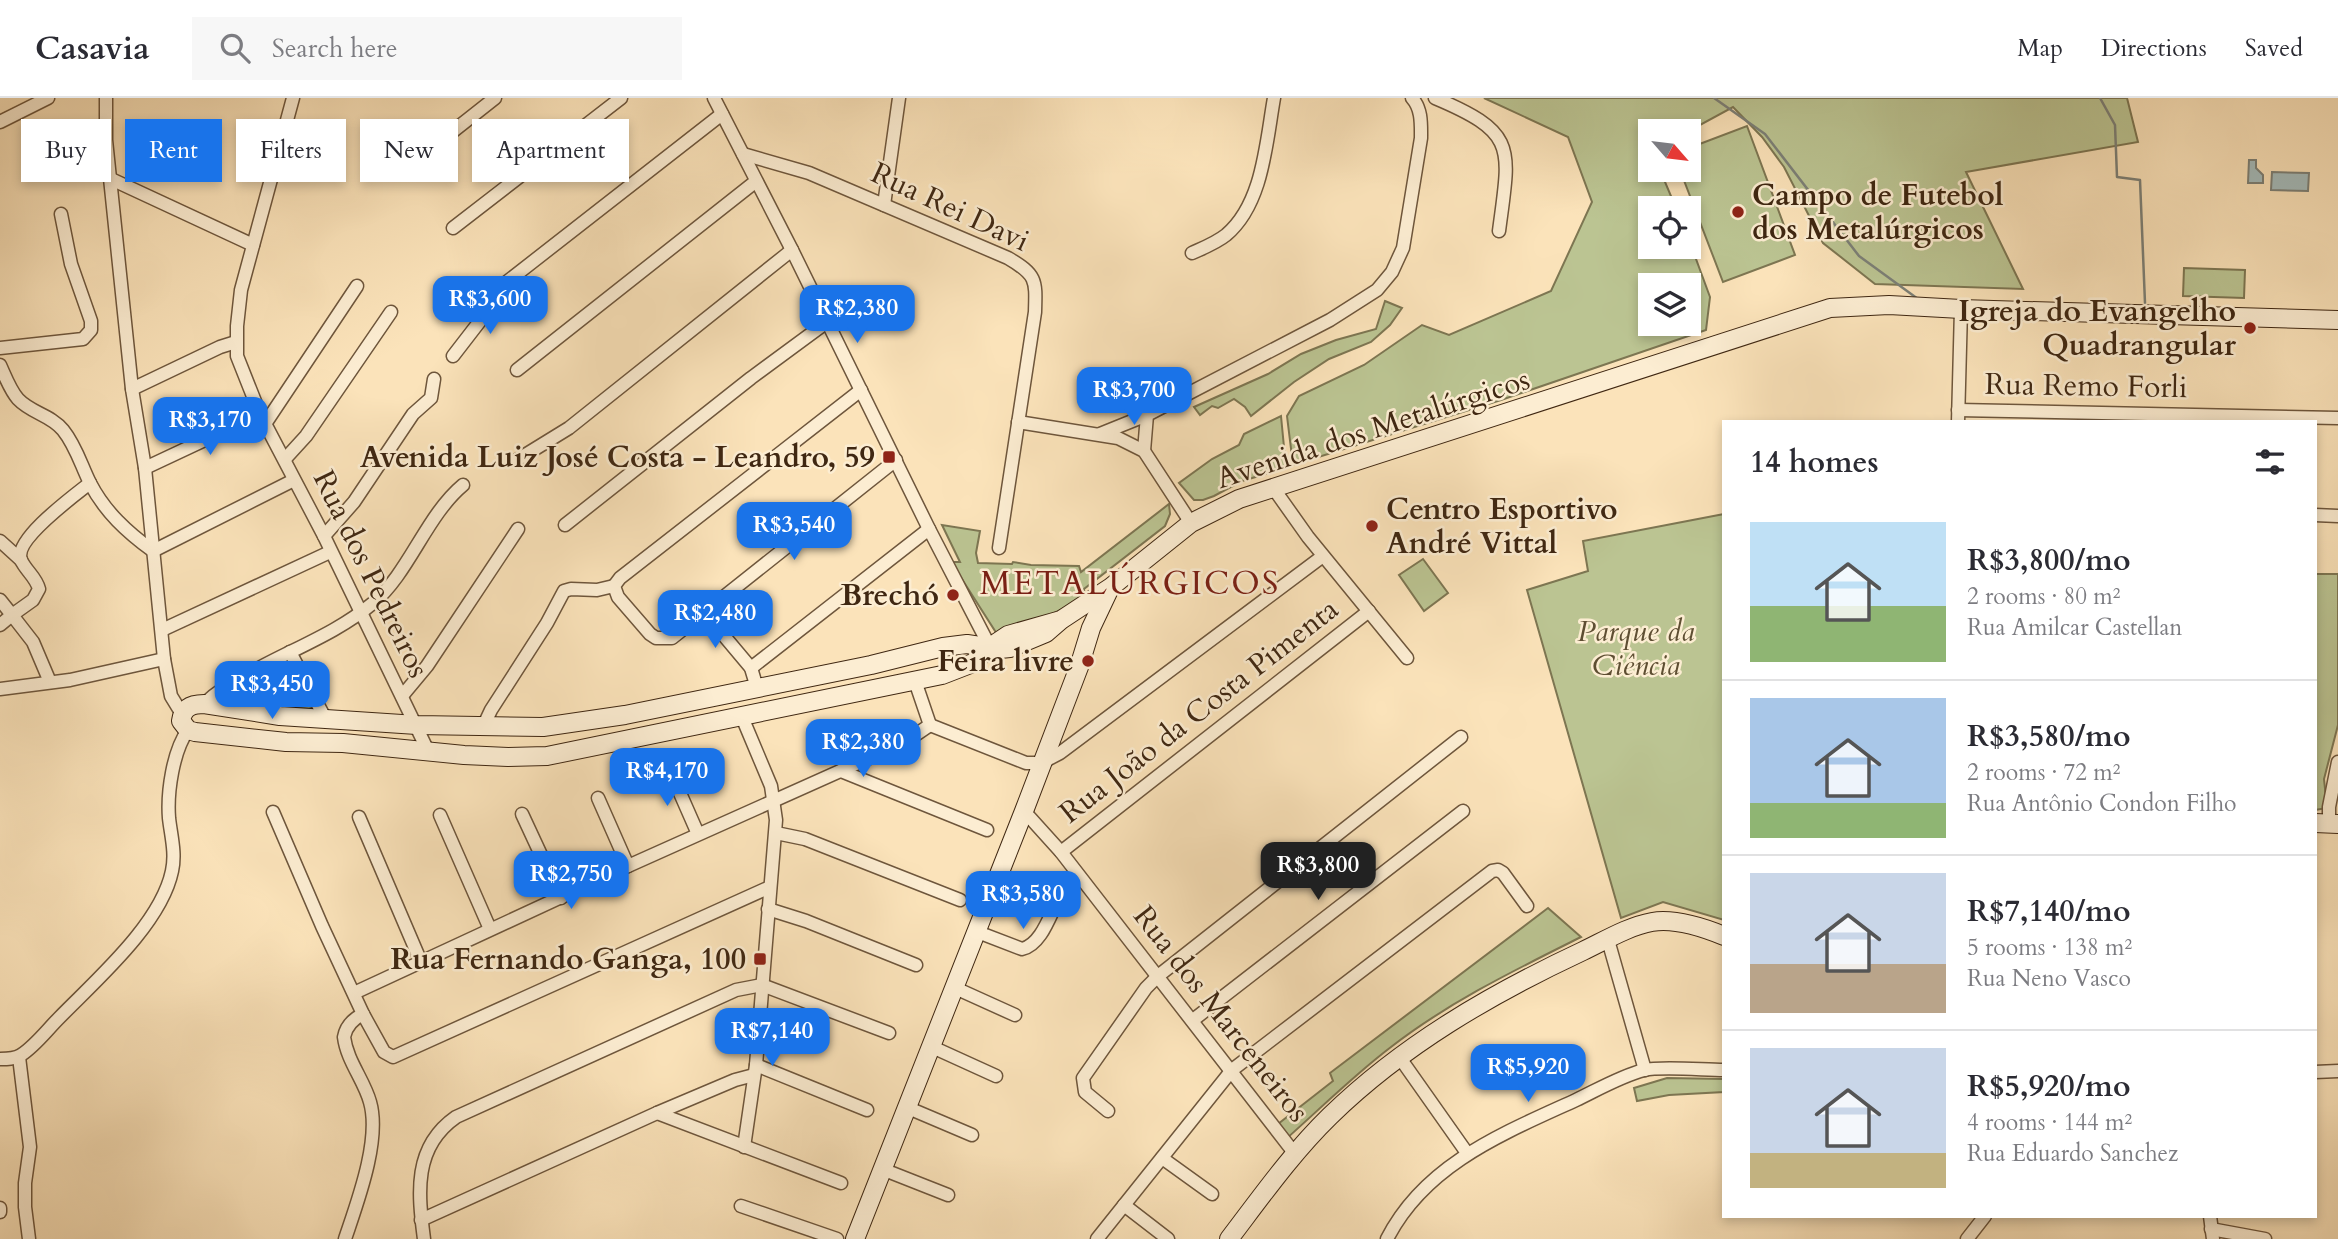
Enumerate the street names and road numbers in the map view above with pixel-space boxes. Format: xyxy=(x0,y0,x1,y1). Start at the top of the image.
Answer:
street label: Rua Rei Davi xyxy=(864,152,1036,262)
street label: Avenida dos Metalúrgicos xyxy=(1211,359,1535,499)
street label: Rua Remo Forli xyxy=(1984,364,2188,408)
street label: Rua dos Pedreiros xyxy=(303,463,439,685)
street label: Rua João da Costa Pimenta xyxy=(1051,589,1347,833)
street label: Rua dos Marceneiros xyxy=(1123,897,1319,1131)

